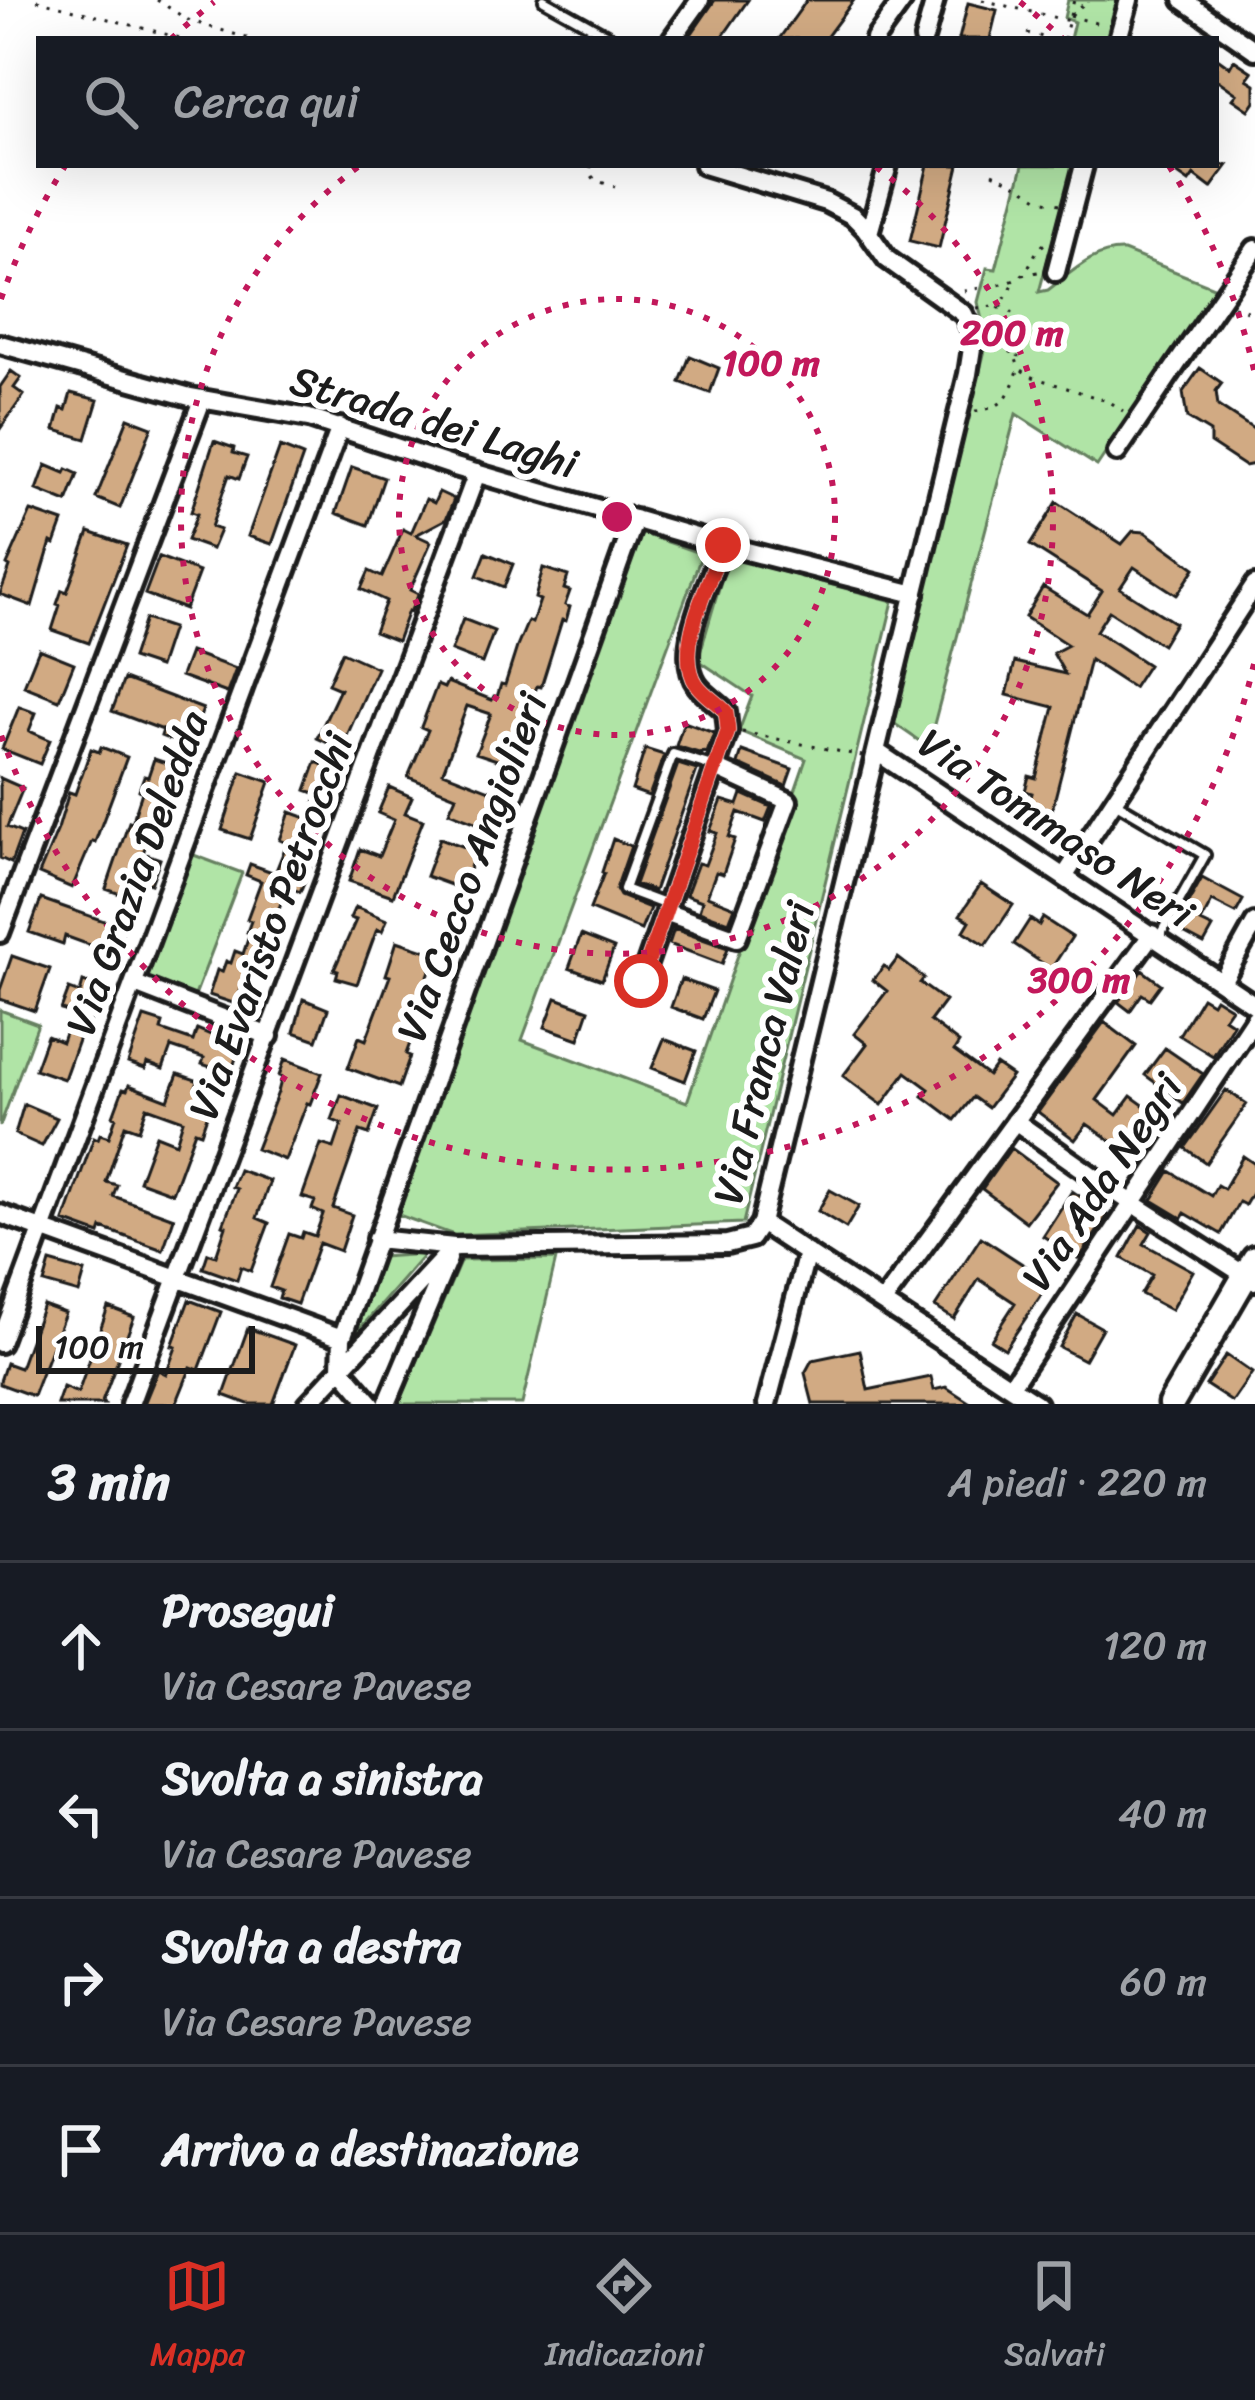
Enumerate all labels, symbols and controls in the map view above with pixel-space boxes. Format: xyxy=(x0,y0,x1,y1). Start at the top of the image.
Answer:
search box xyxy=(36,36,1219,168)
text: Cerca qui xyxy=(174,62,359,142)
icon: search xyxy=(78,69,144,135)
text: 200 m xyxy=(960,301,1064,365)
text: 100 m xyxy=(722,331,820,395)
street label: Strada dei Laghi xyxy=(281,343,588,501)
centre of rings xyxy=(596,496,638,538)
route end xyxy=(696,518,750,572)
street label: Via Cecco Angiolieri xyxy=(374,681,570,1052)
street label: Via Grazia Deledda xyxy=(44,699,230,1046)
street label: Via Tommaso Neri xyxy=(902,708,1211,949)
street label: Via Evaristo Petrocchi xyxy=(167,721,376,1130)
street label: Via Franca Valeri xyxy=(691,893,838,1212)
text: 300 m xyxy=(1027,948,1130,1012)
route start xyxy=(614,954,668,1008)
street label: Via Ada Negri xyxy=(1001,1056,1204,1307)
text: 100 m xyxy=(54,1318,144,1376)
scale bar xyxy=(36,1320,255,1373)
text: 3 min xyxy=(48,1437,170,1527)
text: A piedi · 220 m xyxy=(948,1448,1207,1517)
text: Prosegui xyxy=(162,1571,334,1651)
text: 120 m xyxy=(1103,1611,1207,1680)
icon: ahead xyxy=(48,1613,114,1679)
text: Via Cesare Pavese xyxy=(162,1651,472,1720)
text: Svolta a sinistra xyxy=(162,1739,483,1819)
text: 40 m xyxy=(1118,1779,1207,1848)
icon: left xyxy=(48,1781,114,1847)
text: Via Cesare Pavese xyxy=(162,1819,472,1888)
text: Svolta a destra xyxy=(162,1907,460,1987)
text: 60 m xyxy=(1120,1947,1207,2016)
icon: right xyxy=(48,1949,114,2015)
text: Via Cesare Pavese xyxy=(162,1987,472,2056)
text: Arrivo a destinazione xyxy=(162,2110,578,2190)
icon: arrive xyxy=(48,2117,114,2183)
tab: Mappa xyxy=(150,2253,245,2383)
tab: Indicazioni xyxy=(545,2253,704,2383)
tab: Salvati xyxy=(1004,2253,1105,2383)

